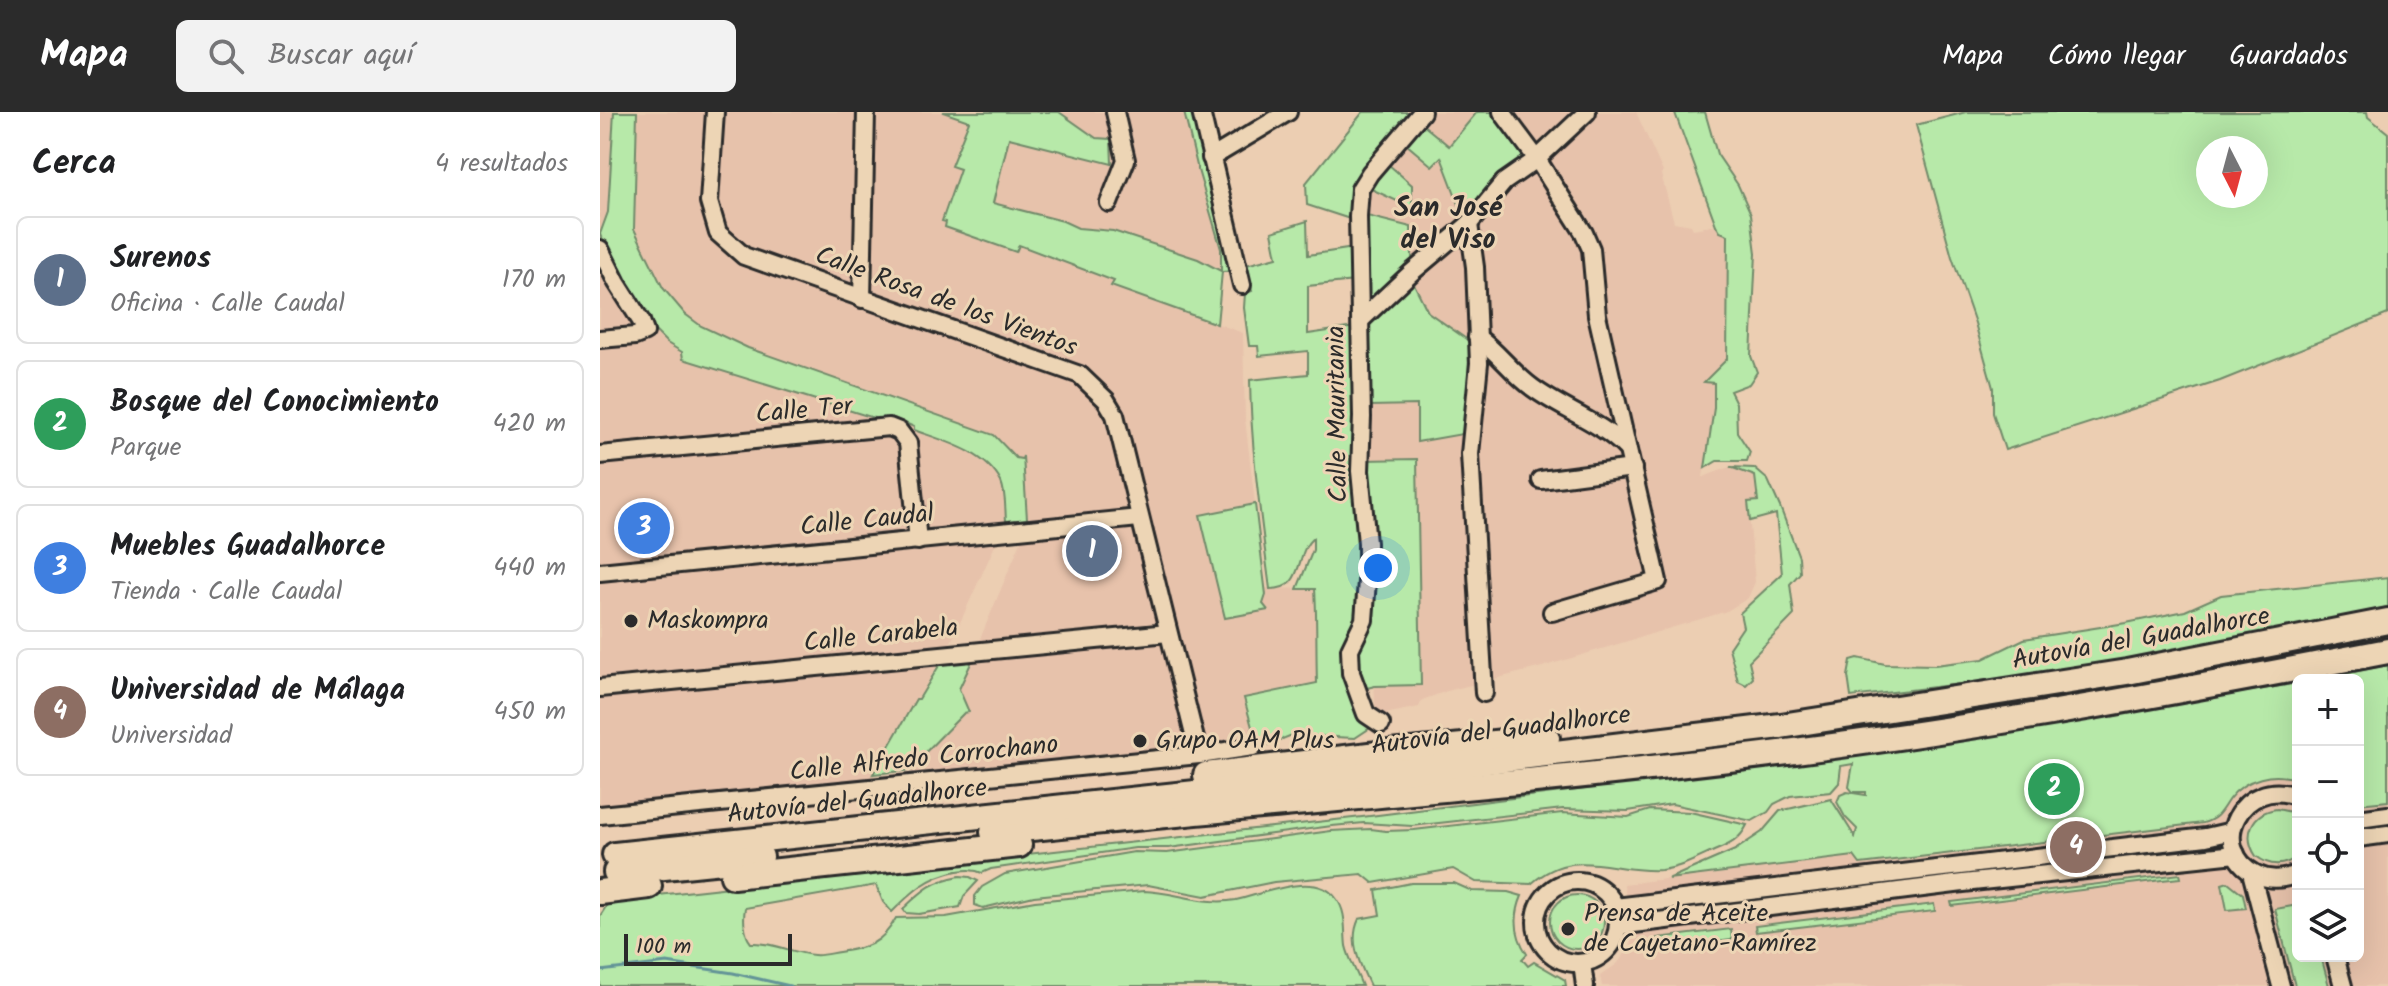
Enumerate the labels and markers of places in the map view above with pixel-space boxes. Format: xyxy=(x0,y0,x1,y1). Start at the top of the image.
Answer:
pin: 3 xyxy=(618,498,670,558)
pin: 1 xyxy=(1066,521,1118,581)
place label: Maskompra xyxy=(647,600,769,642)
marker: Maskompra xyxy=(622,612,640,630)
place label: Grupo OAM Plus xyxy=(1156,720,1334,762)
marker: Grupo OAM Plus xyxy=(1131,732,1149,750)
pin: 2 xyxy=(2028,759,2080,819)
pin: 4 xyxy=(2050,817,2102,877)
place label: Prensa de Aceite de Cayetano-Ramírez xyxy=(1584,893,1817,965)
marker: Prensa de Aceite de Cayetano-Ramírez xyxy=(1559,920,1577,938)

